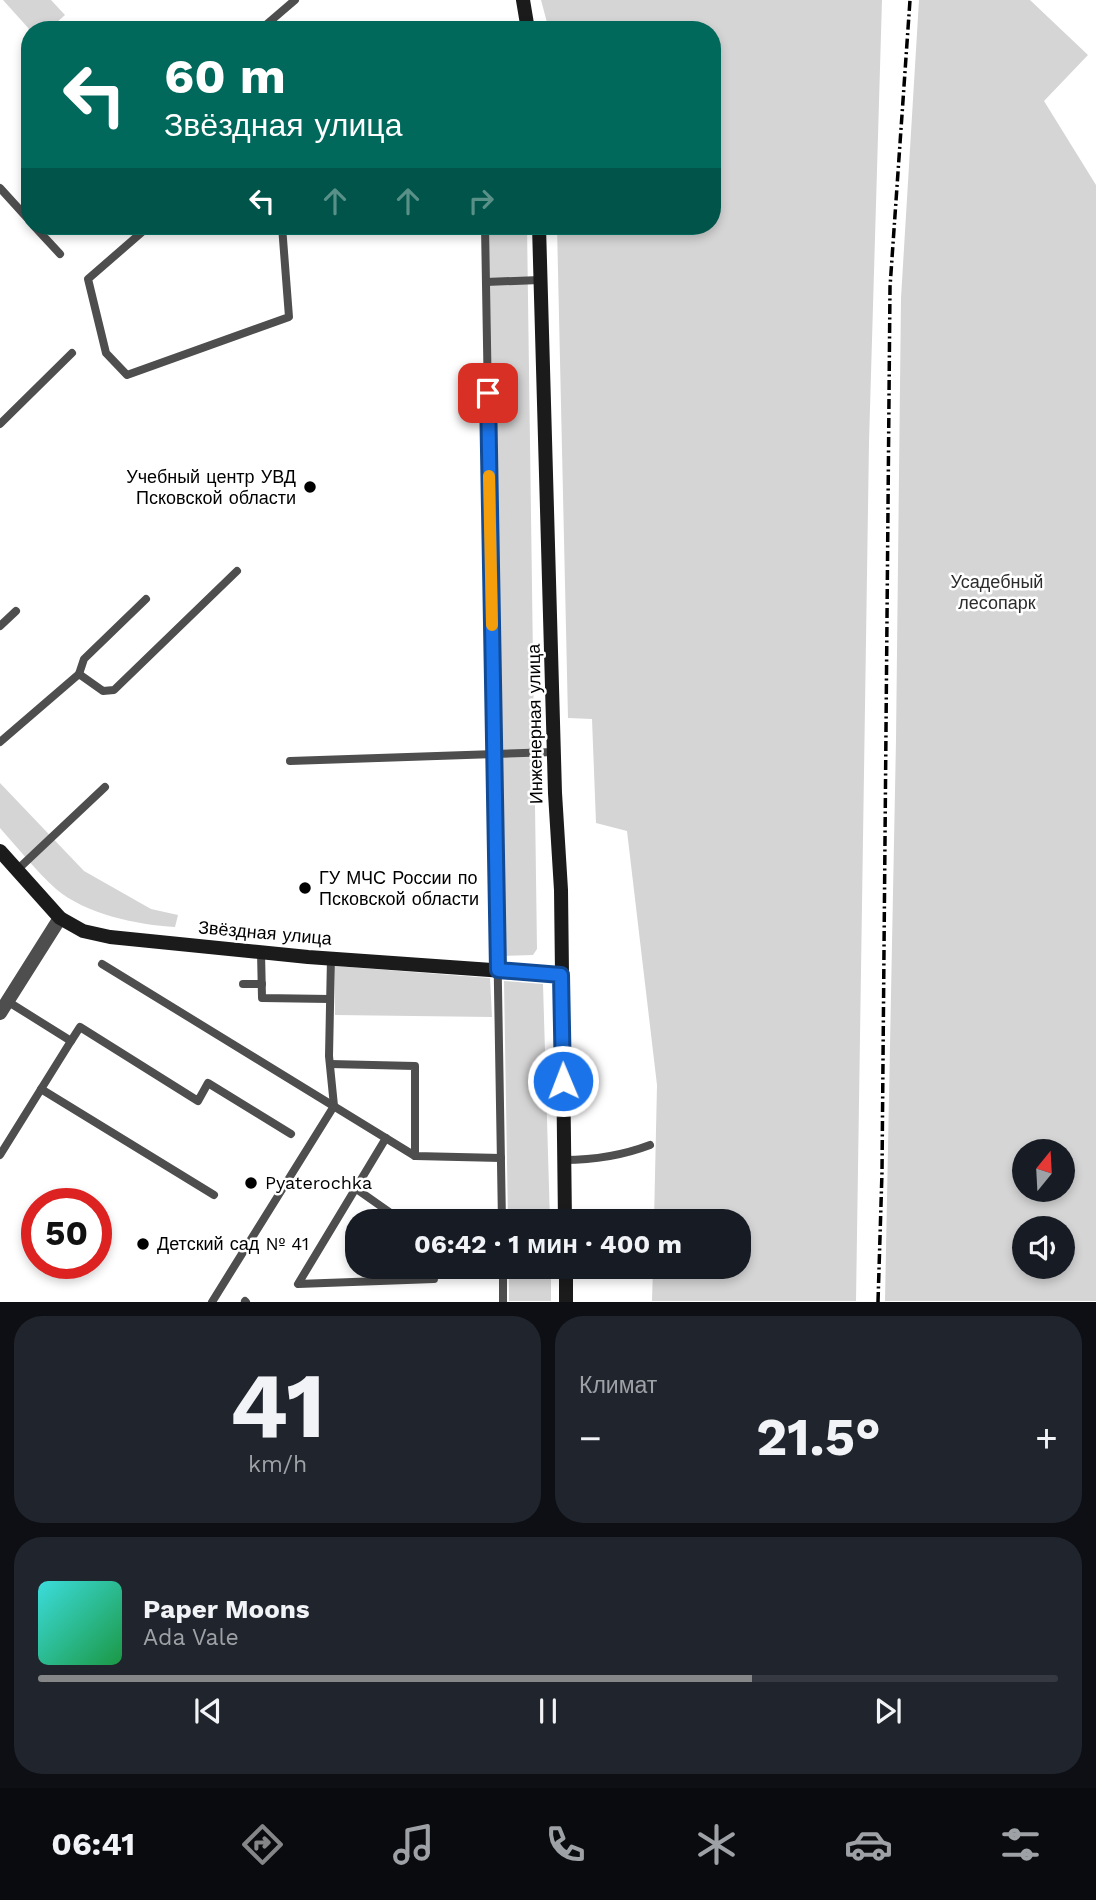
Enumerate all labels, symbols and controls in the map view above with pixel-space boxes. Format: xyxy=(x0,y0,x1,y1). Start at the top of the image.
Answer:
text: 60 m xyxy=(164,47,286,105)
icon: left xyxy=(49,49,140,140)
text: Звёздная улица xyxy=(164,106,402,144)
icon: left xyxy=(243,182,281,220)
icon: ahead xyxy=(316,182,354,220)
icon: ahead xyxy=(389,182,427,220)
icon: right xyxy=(462,182,500,220)
pin xyxy=(458,363,518,423)
icon: arrive xyxy=(469,374,507,412)
place label: Учебный центр УВД Псковской области xyxy=(126,466,296,508)
marker: Учебный центр УВД Псковской области xyxy=(302,479,318,495)
park label: Усадебный лесопарк xyxy=(951,571,1043,613)
street label: Инженерная улица xyxy=(523,643,546,804)
place label: ГУ МЧС России по Псковской области xyxy=(319,867,479,909)
marker: ГУ МЧС России по Псковской области xyxy=(297,880,313,896)
street label: Звёздная улица xyxy=(197,916,334,949)
position arrow xyxy=(526,1044,600,1118)
north arrow xyxy=(1012,1139,1074,1202)
map controls xyxy=(1012,1139,1075,1279)
place label: Pyaterochka xyxy=(265,1172,372,1193)
marker: Pyaterochka xyxy=(243,1175,259,1191)
speed limit sign: 50 xyxy=(21,1188,112,1279)
button: sound xyxy=(1012,1216,1075,1279)
text: 06:42 · 1 мин · 400 m xyxy=(414,1229,682,1259)
place label: Детский сад № 41 xyxy=(157,1233,309,1254)
marker: Детский сад № 41 xyxy=(135,1236,151,1252)
text: 41 xyxy=(230,1352,325,1459)
text: Климат xyxy=(579,1372,657,1399)
text: 21.5° xyxy=(756,1407,881,1468)
text: − xyxy=(579,1416,602,1460)
text: + xyxy=(1035,1416,1058,1460)
text: km/h xyxy=(248,1451,307,1478)
text: Paper Moons xyxy=(143,1594,310,1624)
text: Ada Vale xyxy=(143,1624,239,1651)
icon: previous xyxy=(189,1692,227,1730)
icon: pause xyxy=(529,1692,567,1730)
icon: next xyxy=(869,1692,907,1730)
icon: directions xyxy=(238,1820,287,1869)
icon: music xyxy=(389,1820,438,1869)
icon: phone xyxy=(541,1820,590,1869)
icon: climate xyxy=(692,1820,741,1869)
icon: car xyxy=(844,1820,893,1869)
icon: filters xyxy=(996,1820,1045,1869)
text: 06:41 xyxy=(51,1825,135,1863)

